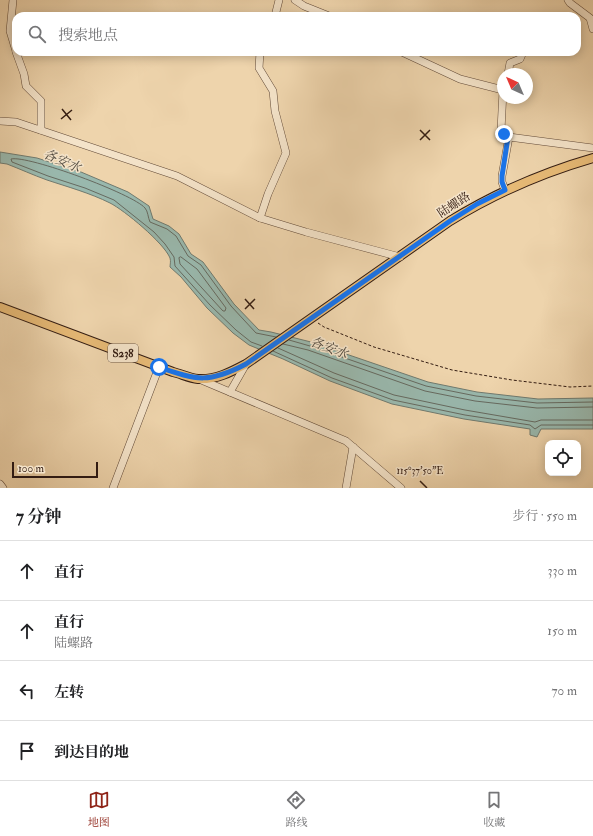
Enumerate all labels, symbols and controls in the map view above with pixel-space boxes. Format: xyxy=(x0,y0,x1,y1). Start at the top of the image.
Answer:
search box xyxy=(12,12,581,56)
icon: search xyxy=(26,23,48,45)
text: 搜索地点 xyxy=(58,26,118,45)
north arrow xyxy=(497,68,533,104)
route end xyxy=(495,125,513,143)
water label: 各安水 xyxy=(41,146,85,177)
street label: 陆螺路 xyxy=(435,189,473,221)
water label: 各安水 xyxy=(308,334,352,363)
road number: S238 xyxy=(108,344,138,362)
route start xyxy=(150,358,168,376)
map controls xyxy=(545,440,581,476)
button: locate xyxy=(545,440,581,476)
scale bar xyxy=(12,460,98,479)
text: 100 m xyxy=(18,462,44,475)
text: 115°37'50"E xyxy=(396,465,444,477)
text: 7 分钟 xyxy=(16,506,61,527)
text: 步行 · 550 m xyxy=(512,508,577,524)
icon: ahead xyxy=(16,560,38,582)
text: 直行 xyxy=(54,563,84,582)
text: 330 m xyxy=(548,563,577,579)
text: 直行 xyxy=(54,613,84,632)
icon: ahead xyxy=(16,620,38,642)
text: 150 m xyxy=(547,623,577,639)
text: 陆螺路 xyxy=(54,635,93,651)
icon: left xyxy=(16,680,38,702)
text: 左转 xyxy=(54,683,84,702)
text: 70 m xyxy=(552,683,577,699)
icon: arrive xyxy=(16,740,38,762)
text: 到达目的地 xyxy=(54,743,129,762)
tab: 地图 xyxy=(88,789,110,829)
tab: 路线 xyxy=(285,789,307,829)
tab: 收藏 xyxy=(483,789,505,829)

